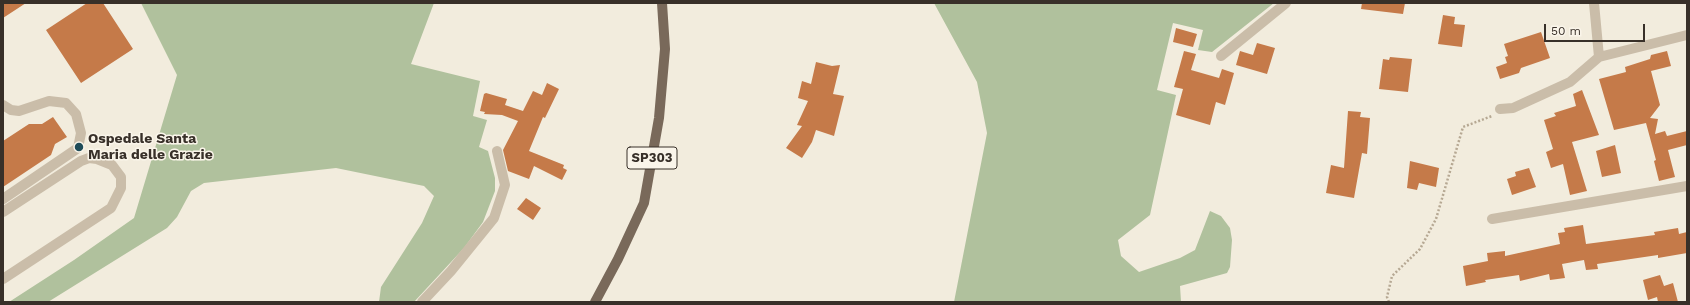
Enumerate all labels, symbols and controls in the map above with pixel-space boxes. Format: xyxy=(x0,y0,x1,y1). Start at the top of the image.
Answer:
scale bar xyxy=(1546,16,1647,42)
text: 50 m xyxy=(1551,24,1581,38)
place label: Ospedale Santa Maria delle Grazie xyxy=(88,131,213,164)
marker: Ospedale Santa Maria delle Grazie xyxy=(73,141,85,153)
road number: SP303 xyxy=(627,147,677,169)

